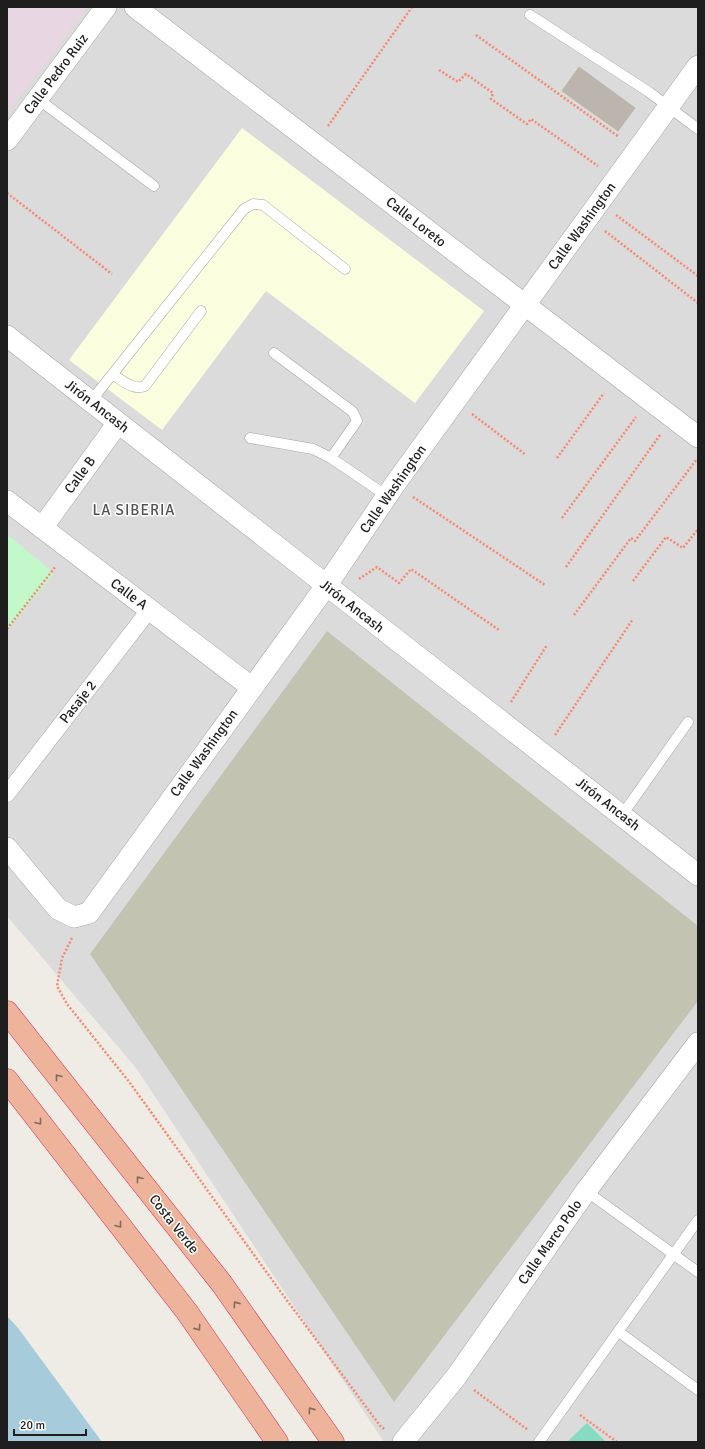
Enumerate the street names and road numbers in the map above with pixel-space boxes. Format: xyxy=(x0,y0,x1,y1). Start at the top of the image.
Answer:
street label: Calle Pedro Ruiz xyxy=(20,30,92,118)
street label: Calle Washington xyxy=(544,179,620,273)
street label: Calle Loreto xyxy=(383,193,449,251)
street label: Jirón Ancash xyxy=(62,376,132,436)
street label: Calle Washington xyxy=(356,441,430,537)
street label: Calle B xyxy=(61,453,99,497)
street label: Calle A xyxy=(107,575,151,614)
street label: Jirón Ancash xyxy=(317,576,387,636)
street label: Pasaje 2 xyxy=(56,677,100,727)
street label: Calle Washington xyxy=(166,706,242,800)
street label: Jirón Ancash xyxy=(573,774,643,834)
street label: Costa Verde xyxy=(146,1191,202,1257)
street label: Calle Marco Polo xyxy=(514,1196,586,1288)

